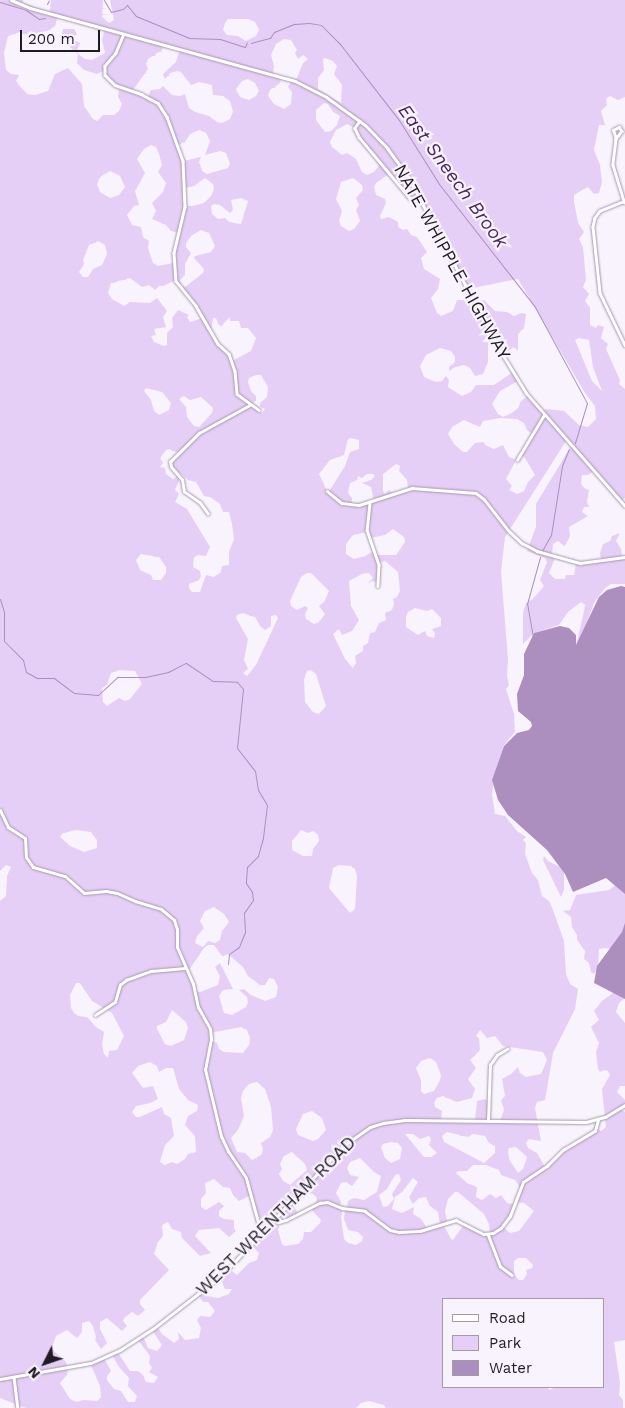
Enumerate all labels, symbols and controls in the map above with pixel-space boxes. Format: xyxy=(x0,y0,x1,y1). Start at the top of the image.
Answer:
scale bar xyxy=(22,20,102,52)
text: 200 m xyxy=(28,30,75,48)
water label: East Sneech Brook xyxy=(393,100,513,252)
street label: NATE WHIPPLE HIGHWAY xyxy=(389,160,515,364)
street label: WEST WRENTHAM ROAD xyxy=(191,1131,361,1301)
legend xyxy=(442,1298,605,1388)
text: Road xyxy=(489,1309,526,1327)
text: Park xyxy=(489,1334,521,1352)
north arrow xyxy=(20,1338,70,1388)
text: Water xyxy=(489,1359,532,1377)
text: N xyxy=(24,1364,43,1382)

